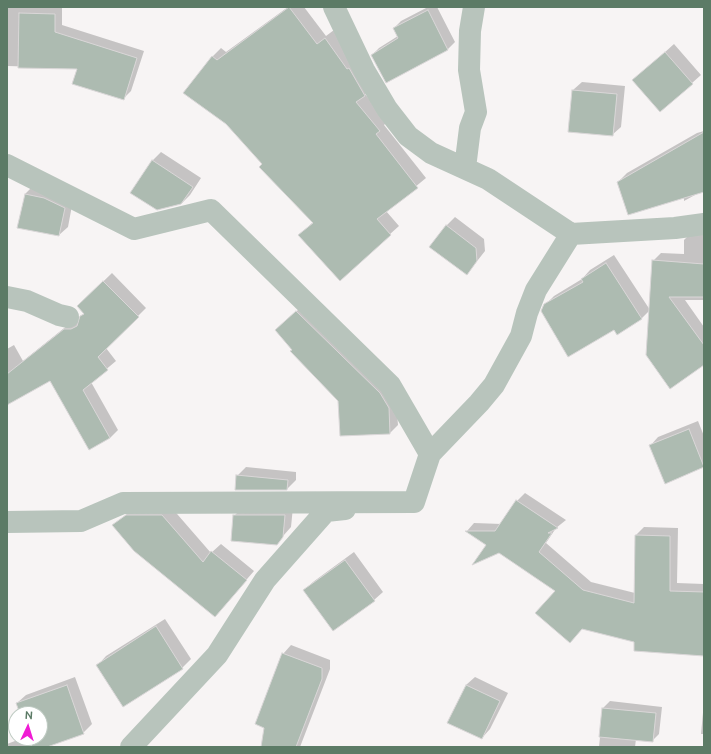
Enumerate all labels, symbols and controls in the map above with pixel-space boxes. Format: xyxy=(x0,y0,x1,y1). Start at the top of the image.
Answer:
north arrow xyxy=(8,706,48,746)
text: N xyxy=(24,709,33,721)

